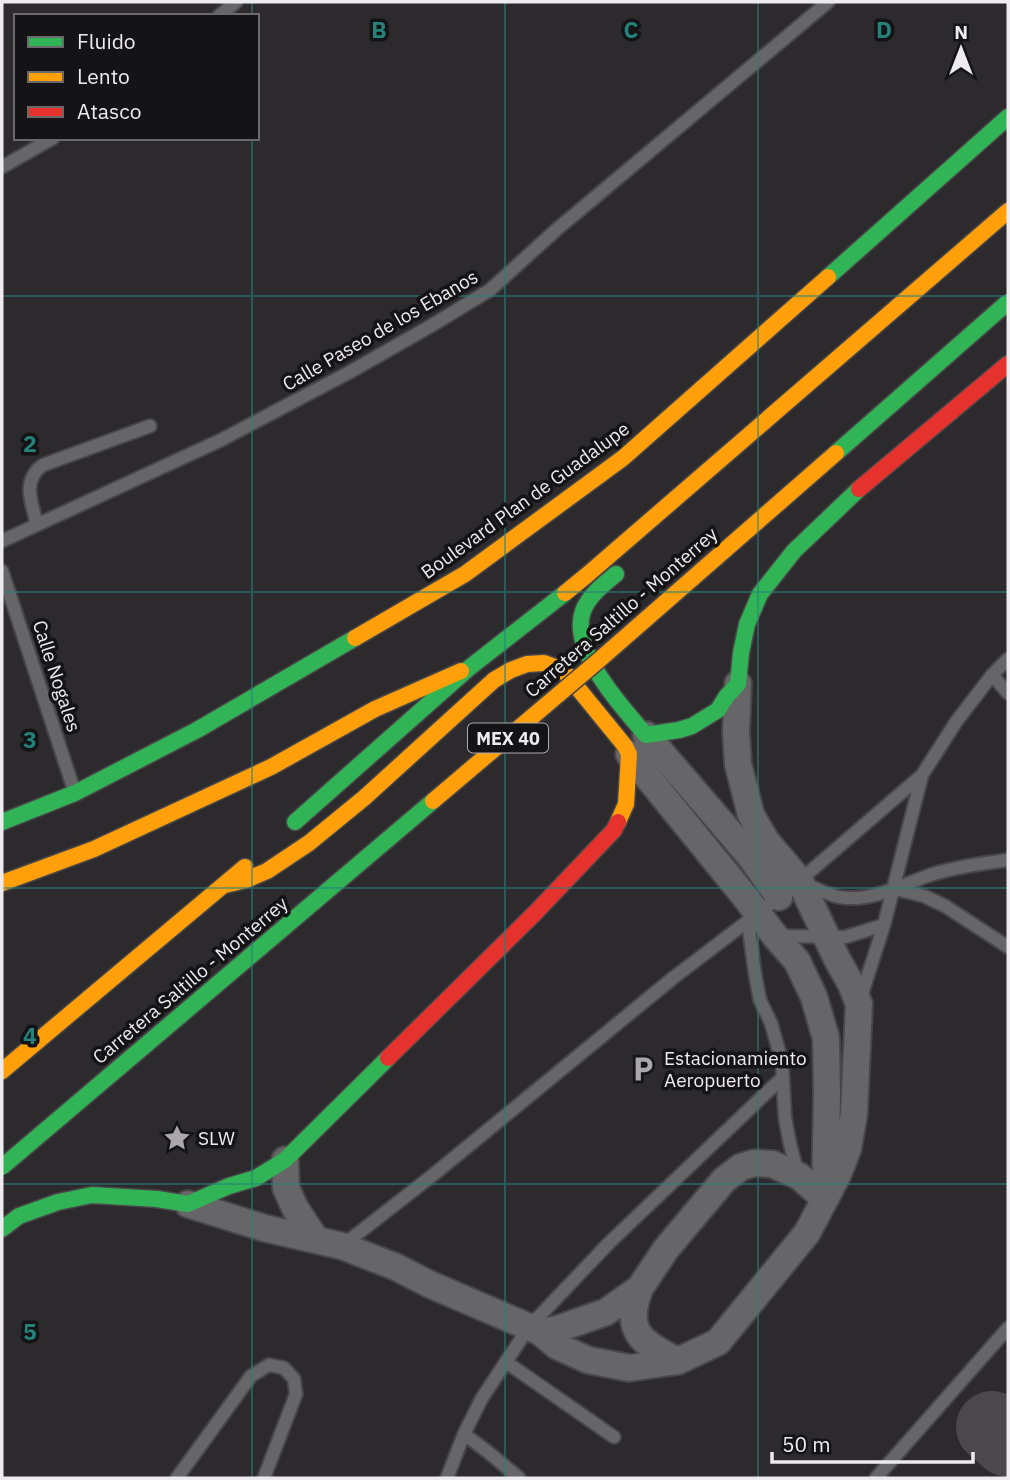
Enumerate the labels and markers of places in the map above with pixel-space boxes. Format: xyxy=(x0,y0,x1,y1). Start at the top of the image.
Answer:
place label: Estacionamiento Aeropuerto xyxy=(664,1046,807,1092)
parking icon: Estacionamiento Aeropuerto xyxy=(628,1054,658,1084)
place icon: SLW xyxy=(162,1123,192,1153)
place label: SLW xyxy=(198,1126,235,1150)

